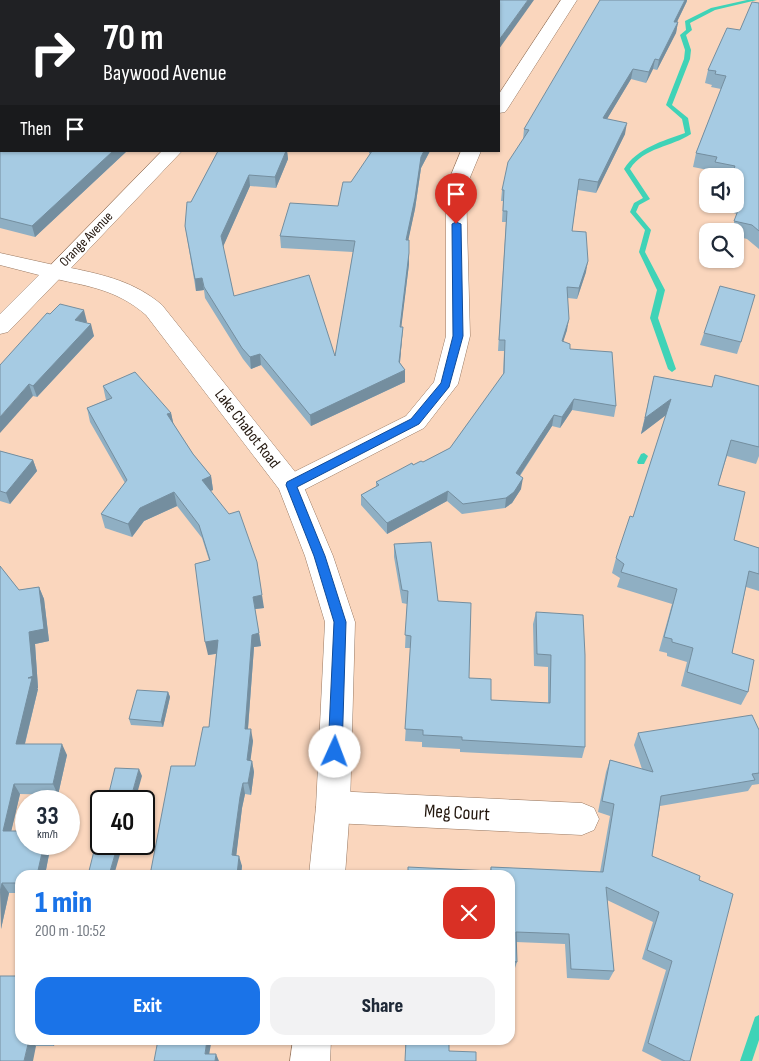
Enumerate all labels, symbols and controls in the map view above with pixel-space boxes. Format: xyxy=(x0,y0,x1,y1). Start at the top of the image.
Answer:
text: 70 m xyxy=(103,17,163,60)
icon: right xyxy=(20,20,85,85)
text: Baywood Avenue xyxy=(103,60,227,87)
icon: arrive xyxy=(61,115,89,143)
text: Then xyxy=(20,118,51,141)
map controls xyxy=(699,168,744,268)
button: sound xyxy=(699,168,744,213)
pin xyxy=(435,173,477,224)
icon: arrive xyxy=(442,180,470,208)
street label: Orange Avenue xyxy=(56,208,116,270)
button: search xyxy=(699,223,744,268)
street label: Lake Chabot Road xyxy=(210,386,284,472)
position arrow xyxy=(308,725,360,777)
speed limit sign: 40 xyxy=(90,790,155,855)
street label: Meg Court xyxy=(424,800,491,826)
text: 33 xyxy=(36,801,59,832)
text: km/h xyxy=(37,827,58,842)
text: 1 min xyxy=(35,885,92,921)
button: close xyxy=(443,887,495,939)
text: 200 m · 10:52 xyxy=(35,922,106,941)
button: Exit xyxy=(35,977,260,1035)
button: Share xyxy=(270,977,495,1035)

